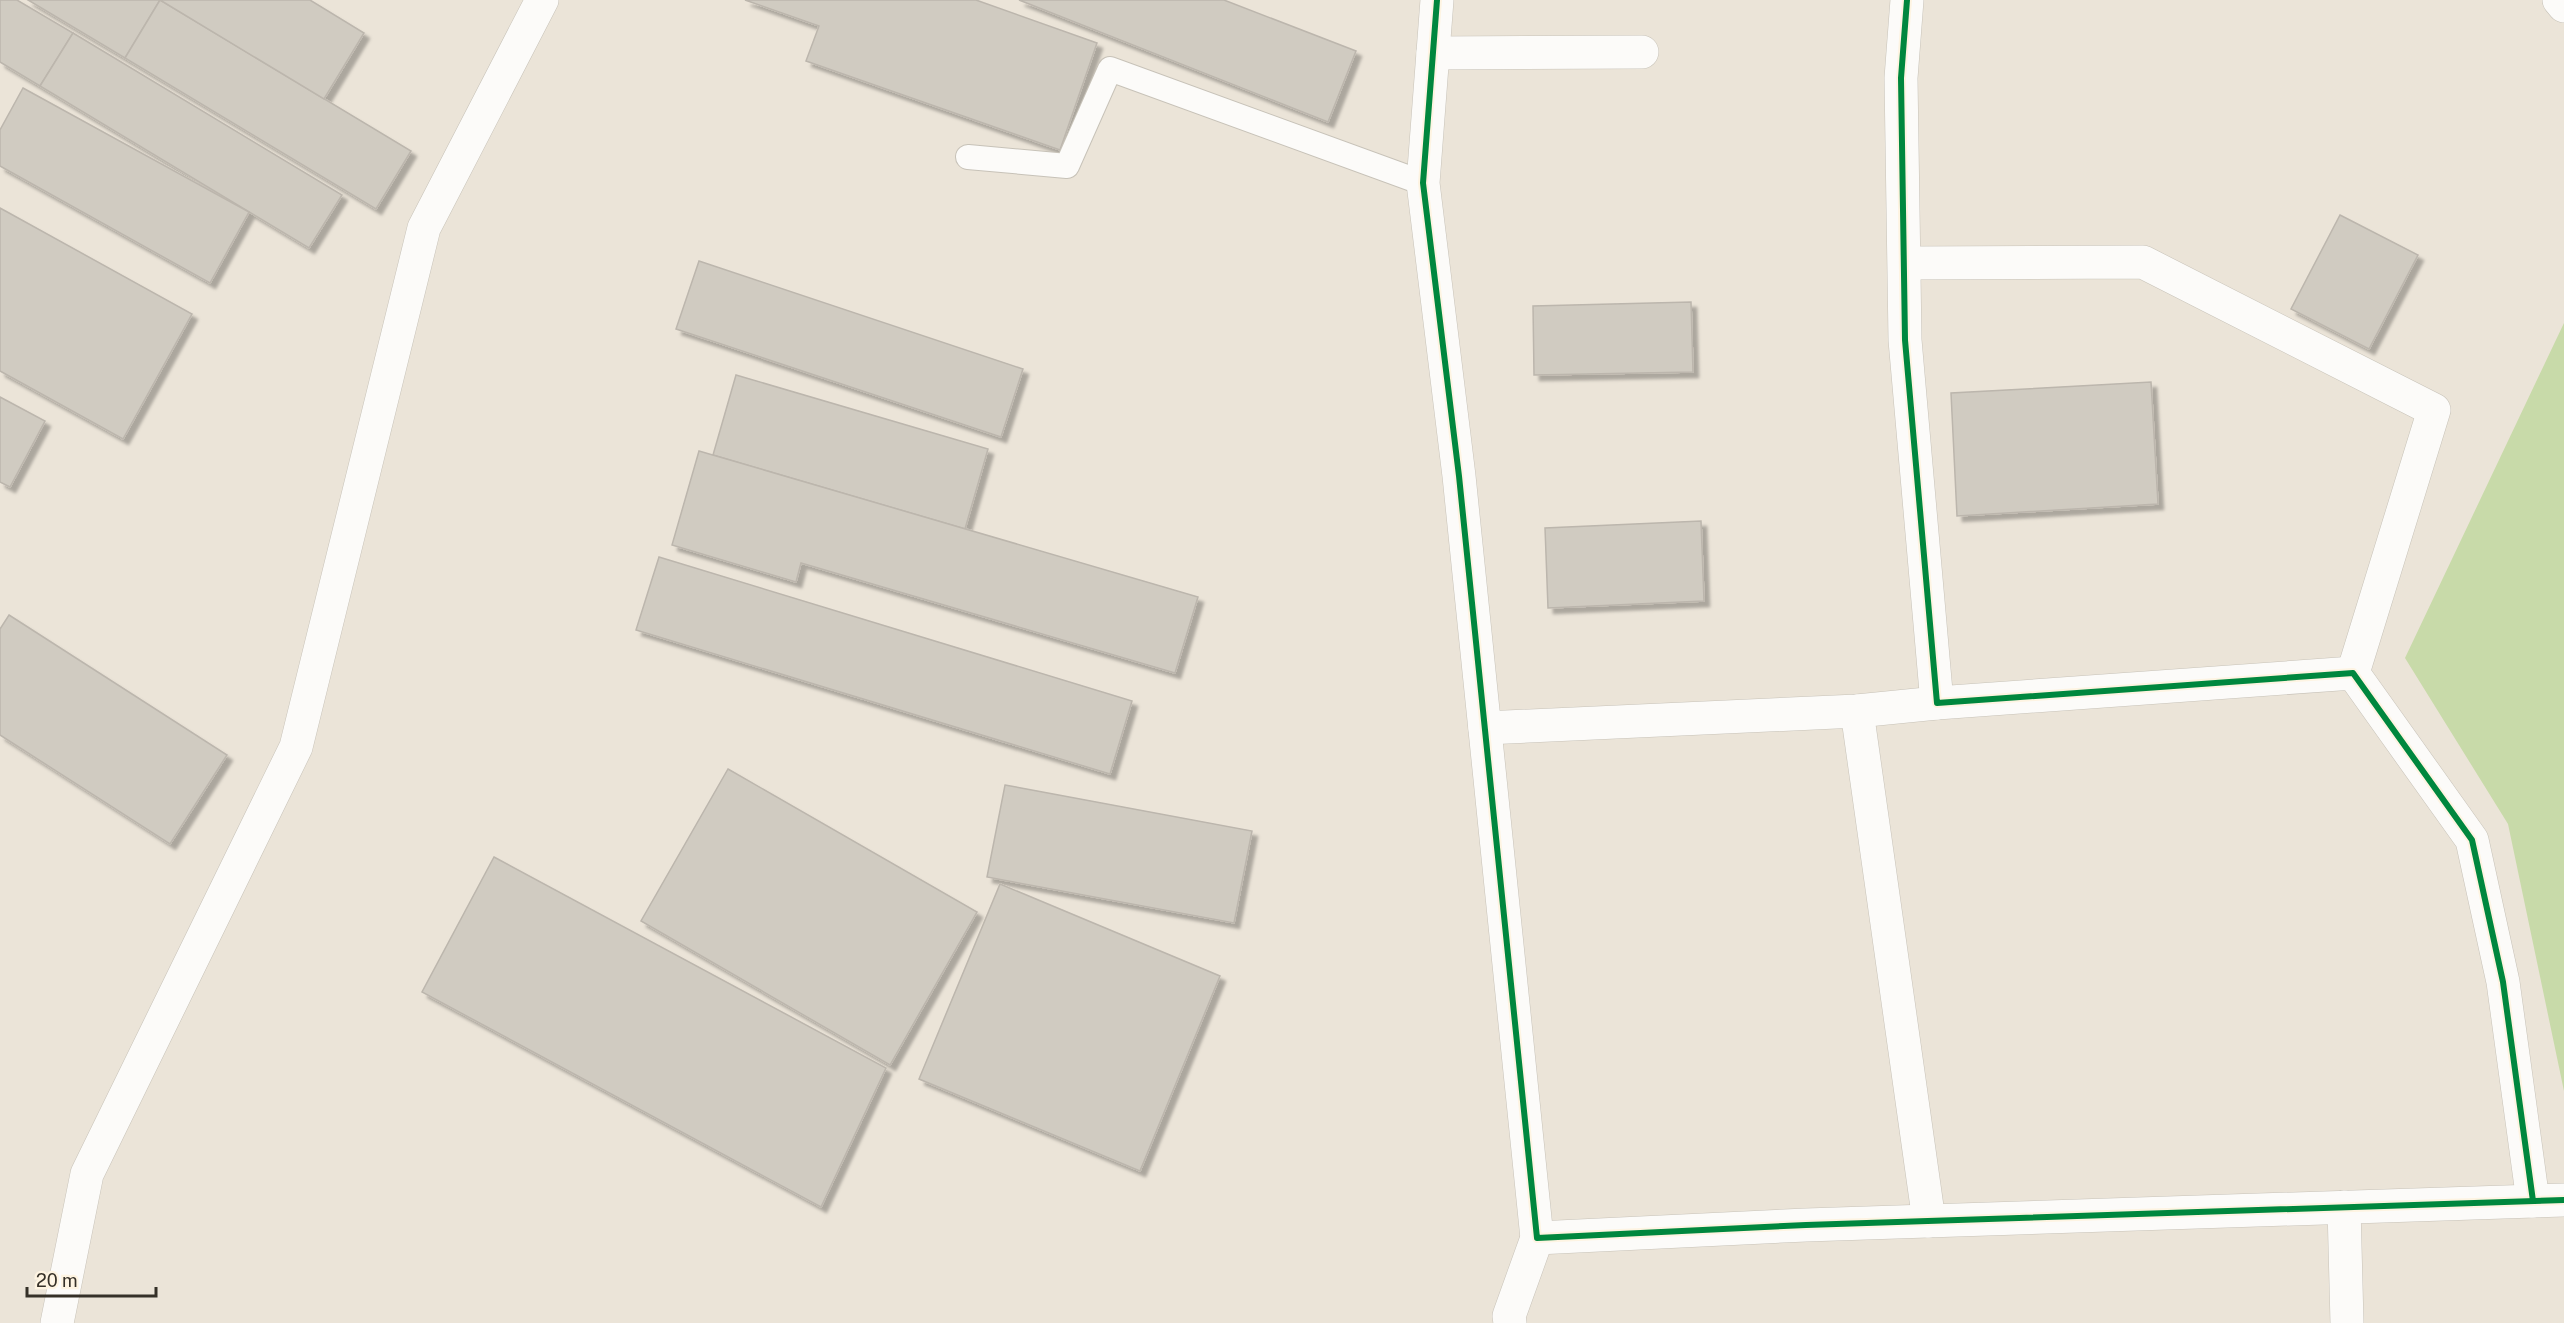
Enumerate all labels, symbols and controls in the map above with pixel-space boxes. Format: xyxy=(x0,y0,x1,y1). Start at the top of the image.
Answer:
scale bar xyxy=(27,1260,156,1298)
text: 20 m xyxy=(36,1270,78,1291)

